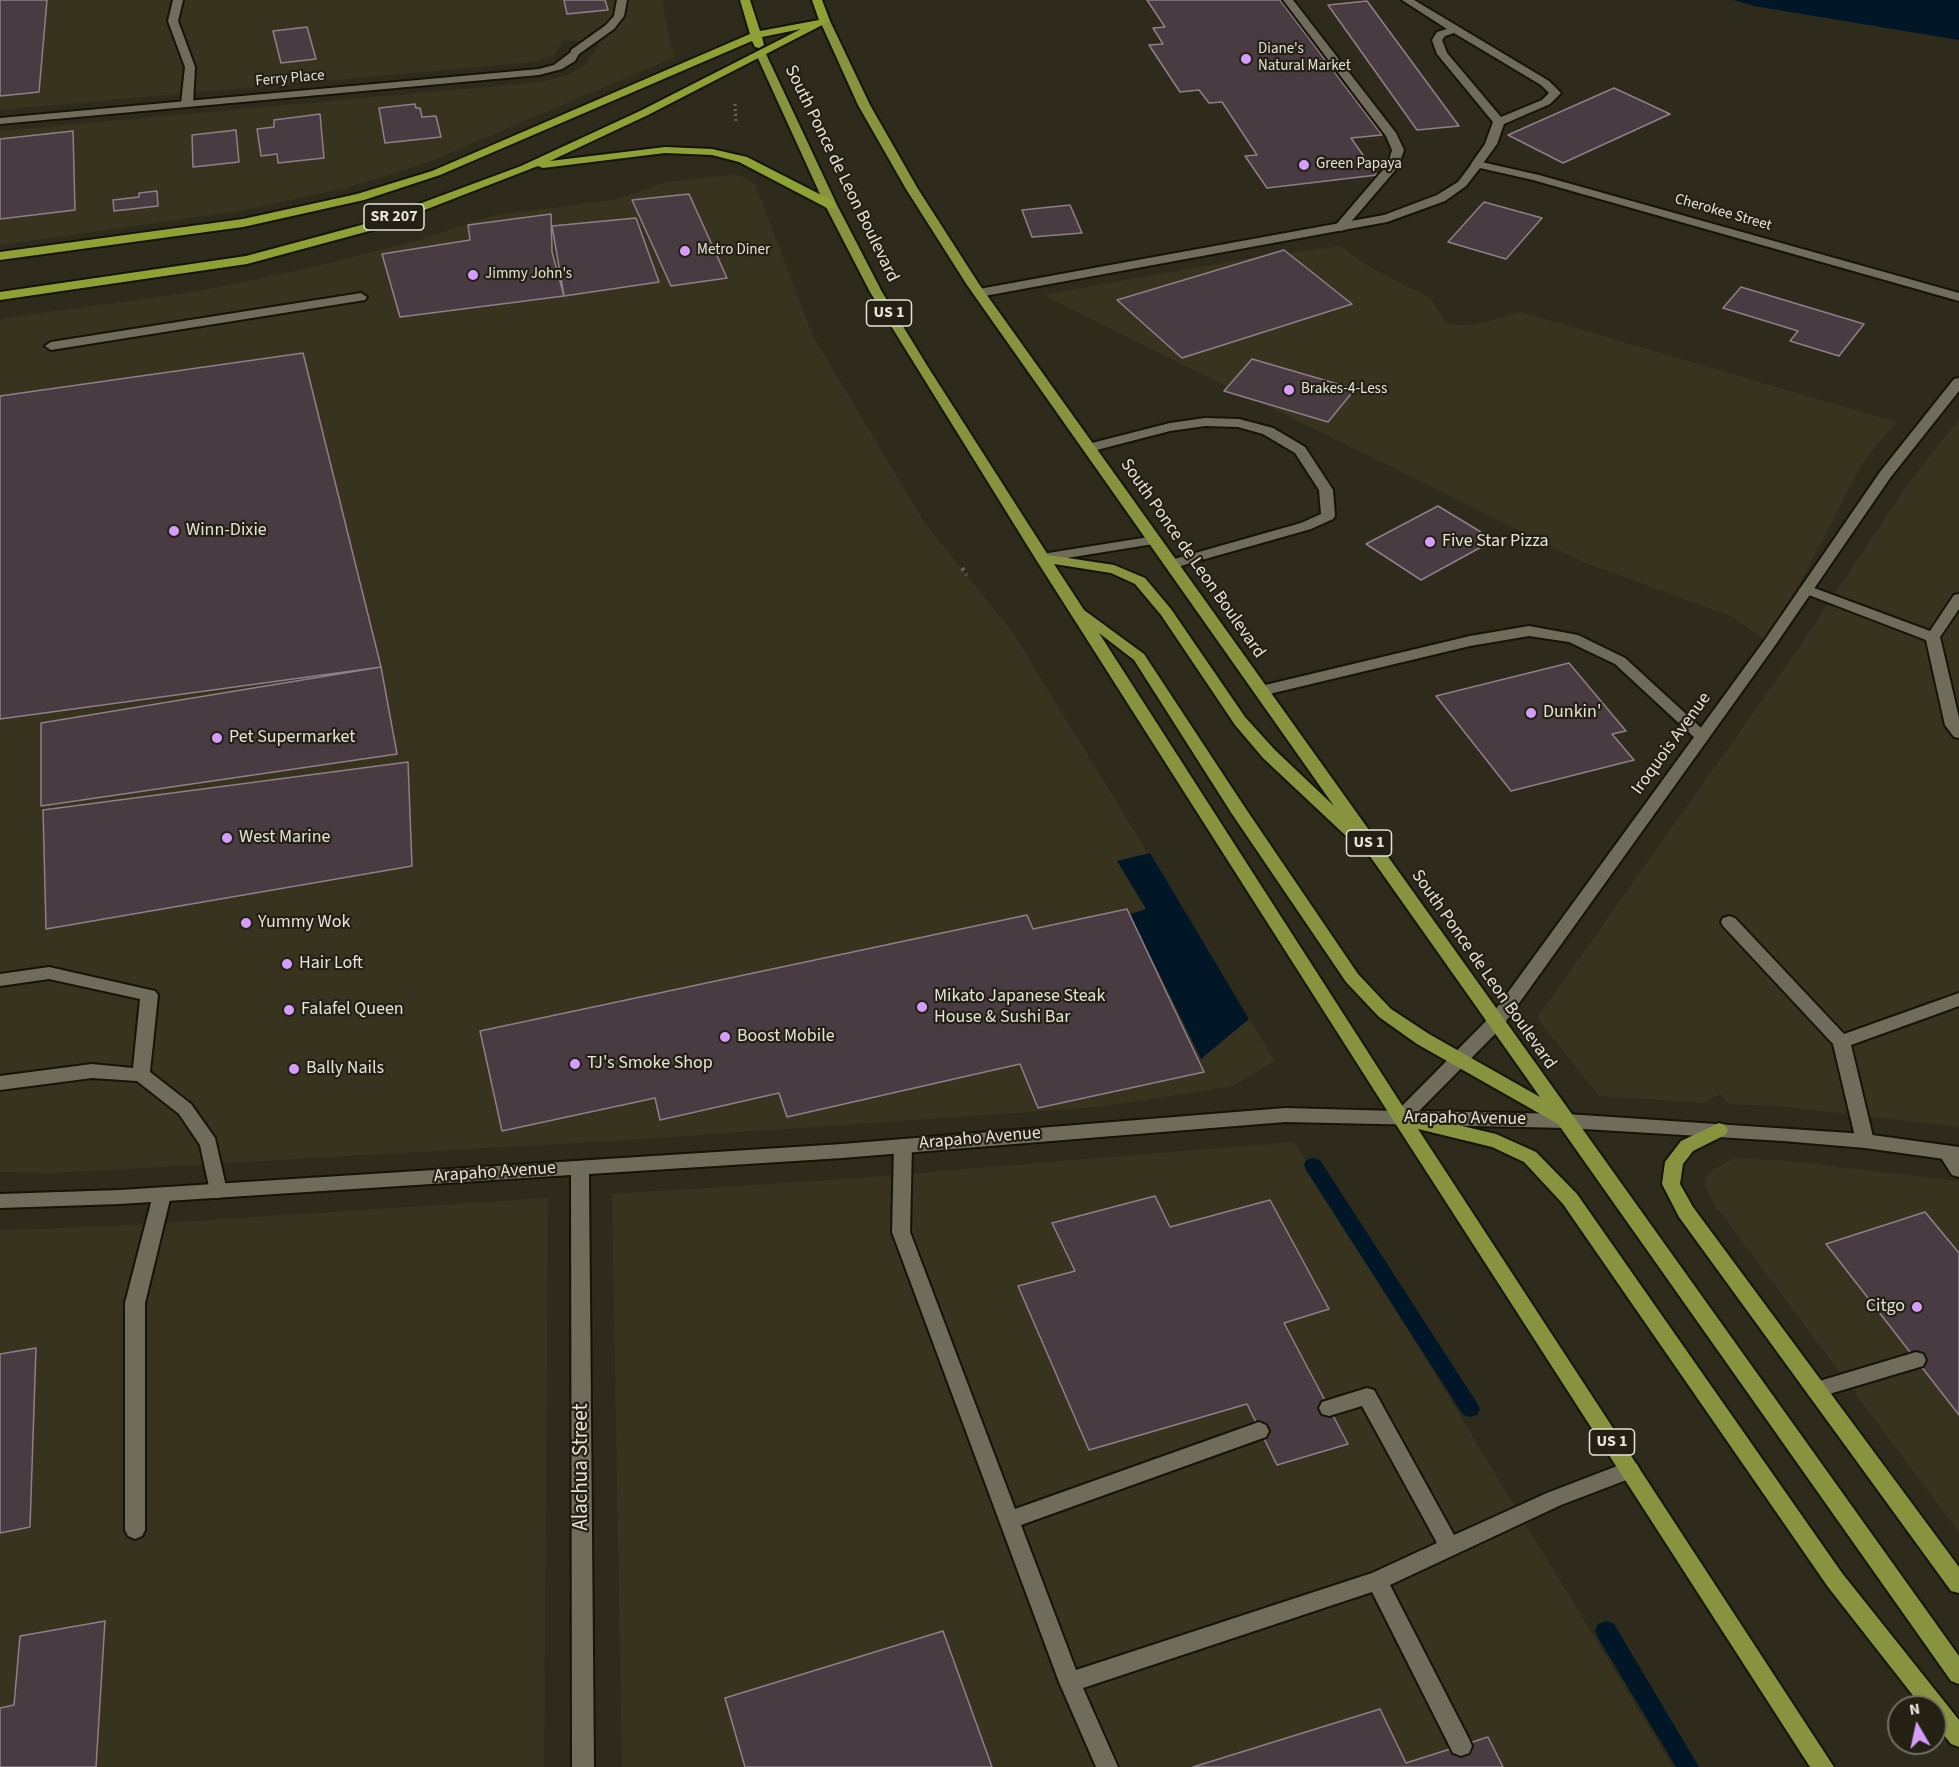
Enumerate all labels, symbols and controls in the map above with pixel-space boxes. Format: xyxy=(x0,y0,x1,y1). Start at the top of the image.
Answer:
place label: Diane's Natural Market xyxy=(1258,41,1351,76)
marker: Diane's Natural Market xyxy=(1239,52,1253,66)
street label: South Ponce de Leon Boulevard xyxy=(779,62,903,286)
street label: Ferry Place xyxy=(255,67,325,91)
place label: Green Papaya xyxy=(1316,156,1402,174)
marker: Green Papaya xyxy=(1297,158,1311,172)
street label: Cherokee Street xyxy=(1672,191,1774,235)
road number: SR 207 xyxy=(364,204,424,230)
place label: Metro Diner xyxy=(697,242,770,260)
marker: Metro Diner xyxy=(678,244,692,258)
place label: Jimmy John's xyxy=(485,266,572,284)
marker: Jimmy John's xyxy=(466,268,480,282)
road number: US 1 xyxy=(866,300,912,326)
place label: Brakes-4-Less xyxy=(1301,381,1387,399)
marker: Brakes-4-Less xyxy=(1282,383,1296,397)
street label: South Ponce de Leon Boulevard xyxy=(1115,455,1269,663)
place label: Winn-Dixie xyxy=(186,520,267,542)
marker: Winn-Dixie xyxy=(167,524,181,538)
place label: Five Star Pizza xyxy=(1442,531,1549,553)
marker: Five Star Pizza xyxy=(1423,535,1437,549)
street label: Iroquois Avenue xyxy=(1628,689,1716,799)
place label: Dunkin' xyxy=(1543,702,1601,724)
marker: Dunkin' xyxy=(1524,706,1538,720)
place label: Pet Supermarket xyxy=(229,727,355,749)
marker: Pet Supermarket xyxy=(210,731,224,745)
place label: West Marine xyxy=(239,827,331,849)
road number: US 1 xyxy=(1346,830,1392,856)
marker: West Marine xyxy=(220,831,234,845)
street label: South Ponce de Leon Boulevard xyxy=(1406,866,1560,1074)
place label: Yummy Wok xyxy=(258,912,350,934)
marker: Yummy Wok xyxy=(239,916,253,930)
place label: Hair Loft xyxy=(299,953,363,975)
marker: Hair Loft xyxy=(280,957,294,971)
place label: Mikato Japanese Steak House & Sushi Bar xyxy=(934,986,1105,1028)
place label: Falafel Queen xyxy=(301,999,404,1021)
marker: Mikato Japanese Steak House & Sushi Bar xyxy=(915,1000,929,1014)
marker: Falafel Queen xyxy=(282,1003,296,1017)
place label: Boost Mobile xyxy=(737,1026,835,1048)
marker: Boost Mobile xyxy=(718,1030,732,1044)
place label: TJ's Smoke Shop xyxy=(587,1053,713,1075)
marker: TJ's Smoke Shop xyxy=(568,1057,582,1071)
place label: Bally Nails xyxy=(306,1058,384,1080)
marker: Bally Nails xyxy=(287,1062,301,1076)
street label: Arapaho Avenue xyxy=(1404,1107,1526,1131)
street label: Arapaho Avenue xyxy=(918,1123,1042,1155)
street label: Arapaho Avenue xyxy=(433,1158,557,1188)
place label: Citgo xyxy=(1866,1296,1905,1318)
marker: Citgo xyxy=(1910,1300,1924,1314)
street label: Alachua Street xyxy=(569,1403,595,1531)
road number: US 1 xyxy=(1590,1429,1634,1455)
north arrow xyxy=(1887,1695,1947,1755)
text: N xyxy=(1908,1698,1921,1721)

